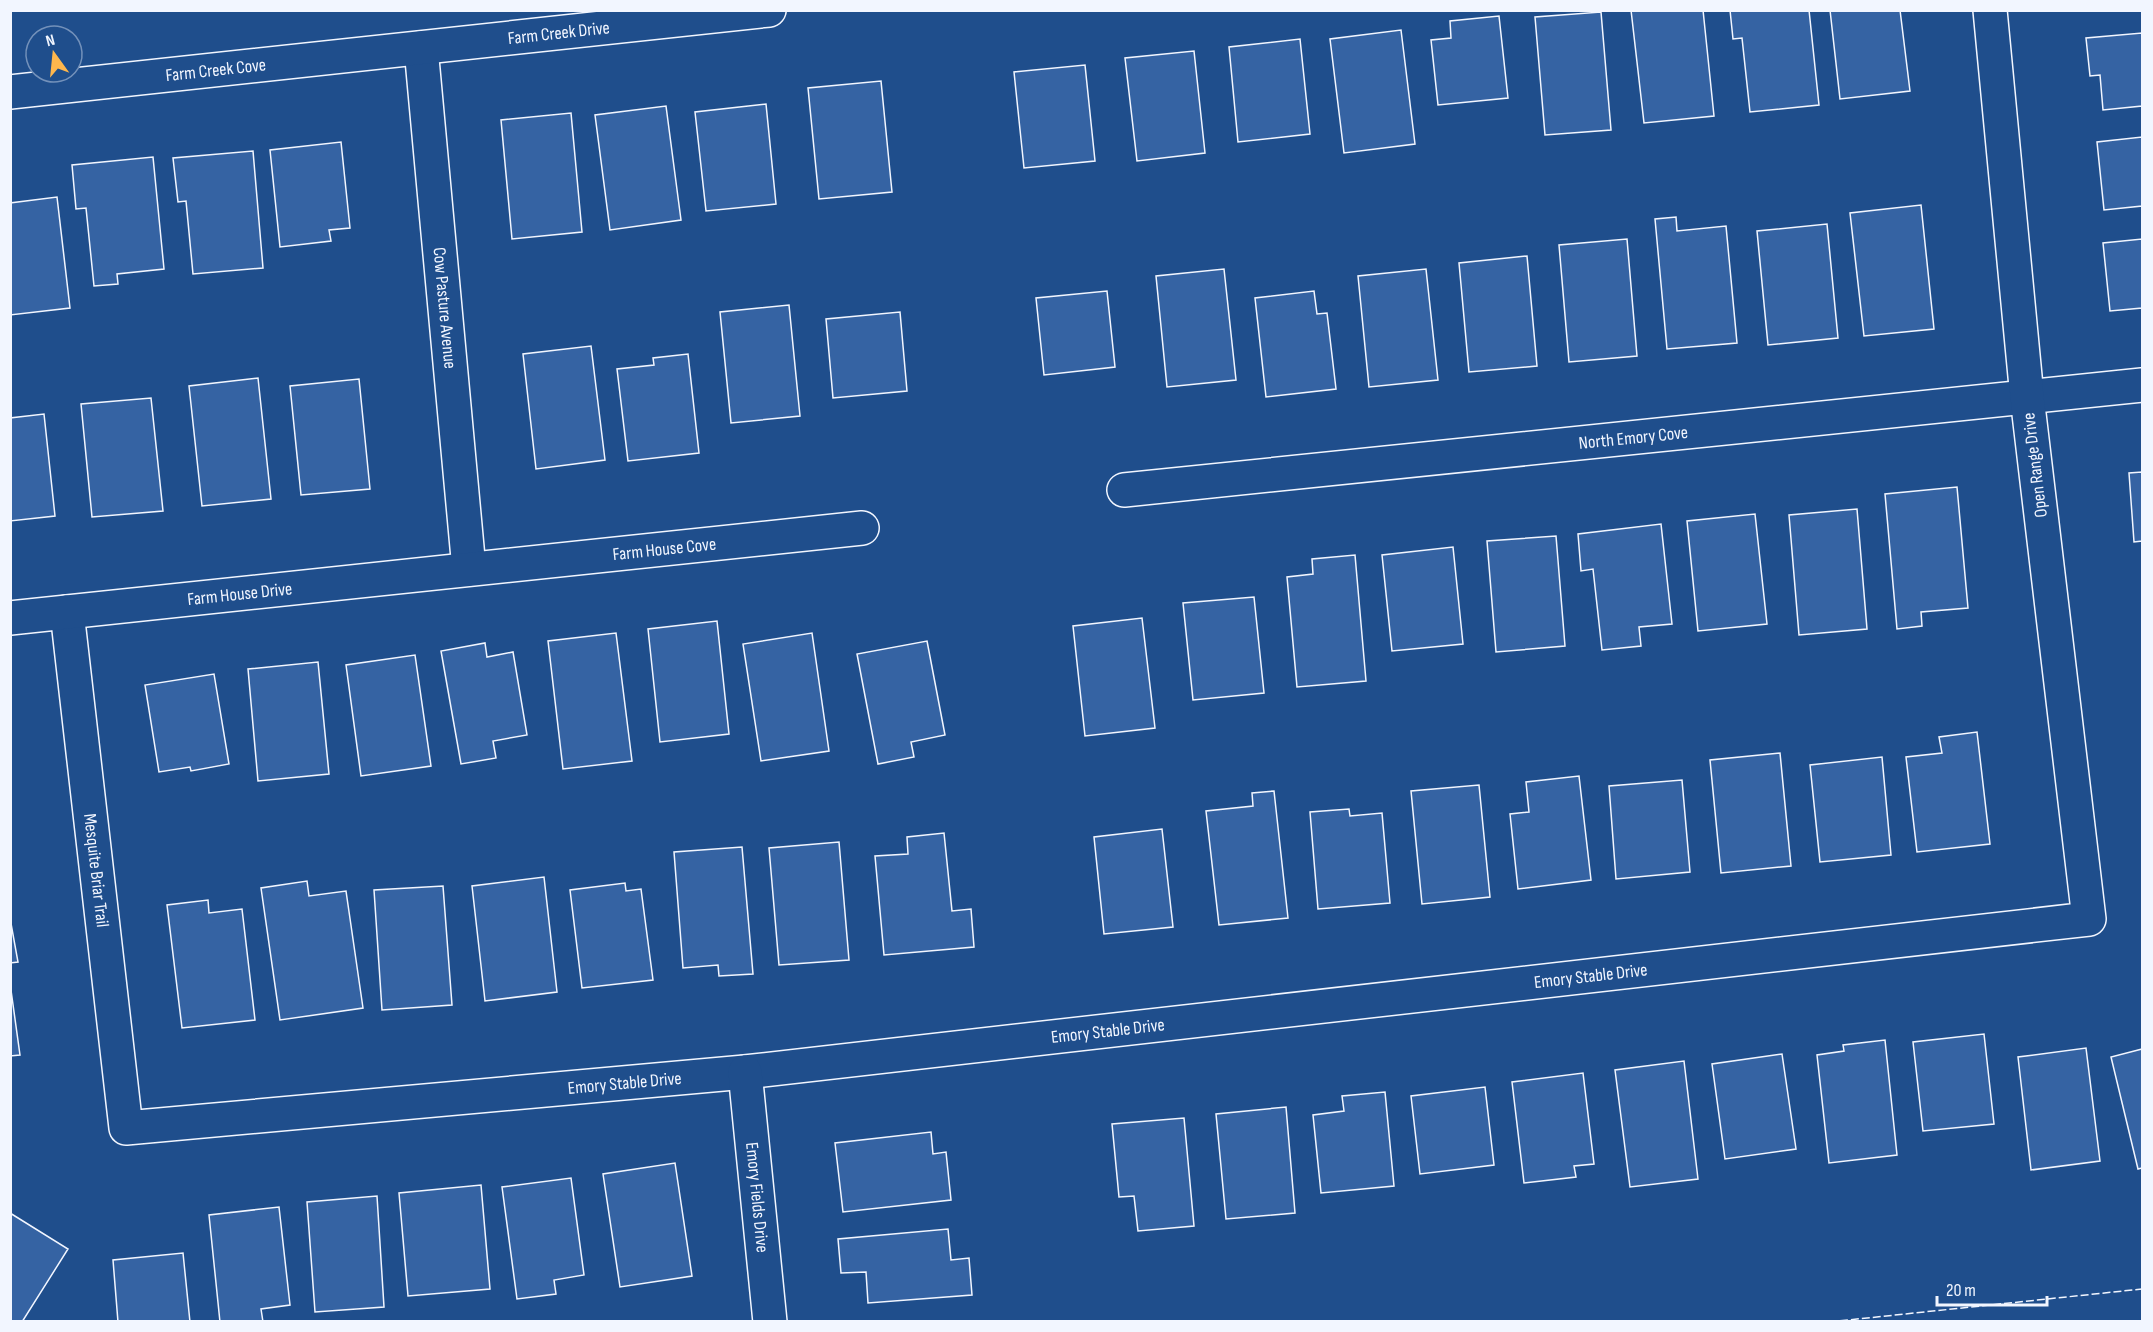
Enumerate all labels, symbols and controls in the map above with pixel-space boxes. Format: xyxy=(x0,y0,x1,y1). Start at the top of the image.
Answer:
street label: Farm Creek Drive xyxy=(507,17,611,49)
north arrow xyxy=(24,24,84,84)
text: N xyxy=(44,31,57,51)
street label: Farm Creek Cove xyxy=(165,54,267,86)
street label: Cow Pasture Avenue xyxy=(429,246,461,370)
street label: Open Range Drive xyxy=(2018,411,2052,519)
street label: North Emory Cove xyxy=(1578,421,1689,454)
street label: Farm House Cove xyxy=(612,533,717,565)
street label: Farm House Drive xyxy=(186,578,293,610)
street label: Mesquite Briar Trail xyxy=(80,812,113,928)
street label: Emory Stable Drive xyxy=(1533,959,1649,993)
street label: Emory Stable Drive xyxy=(1050,1014,1166,1048)
street label: Emory Stable Drive xyxy=(567,1067,682,1098)
street label: Emory Fields Drive xyxy=(742,1141,774,1254)
scale bar xyxy=(1937,1269,2046,1307)
text: 20 m xyxy=(1946,1280,1976,1301)

